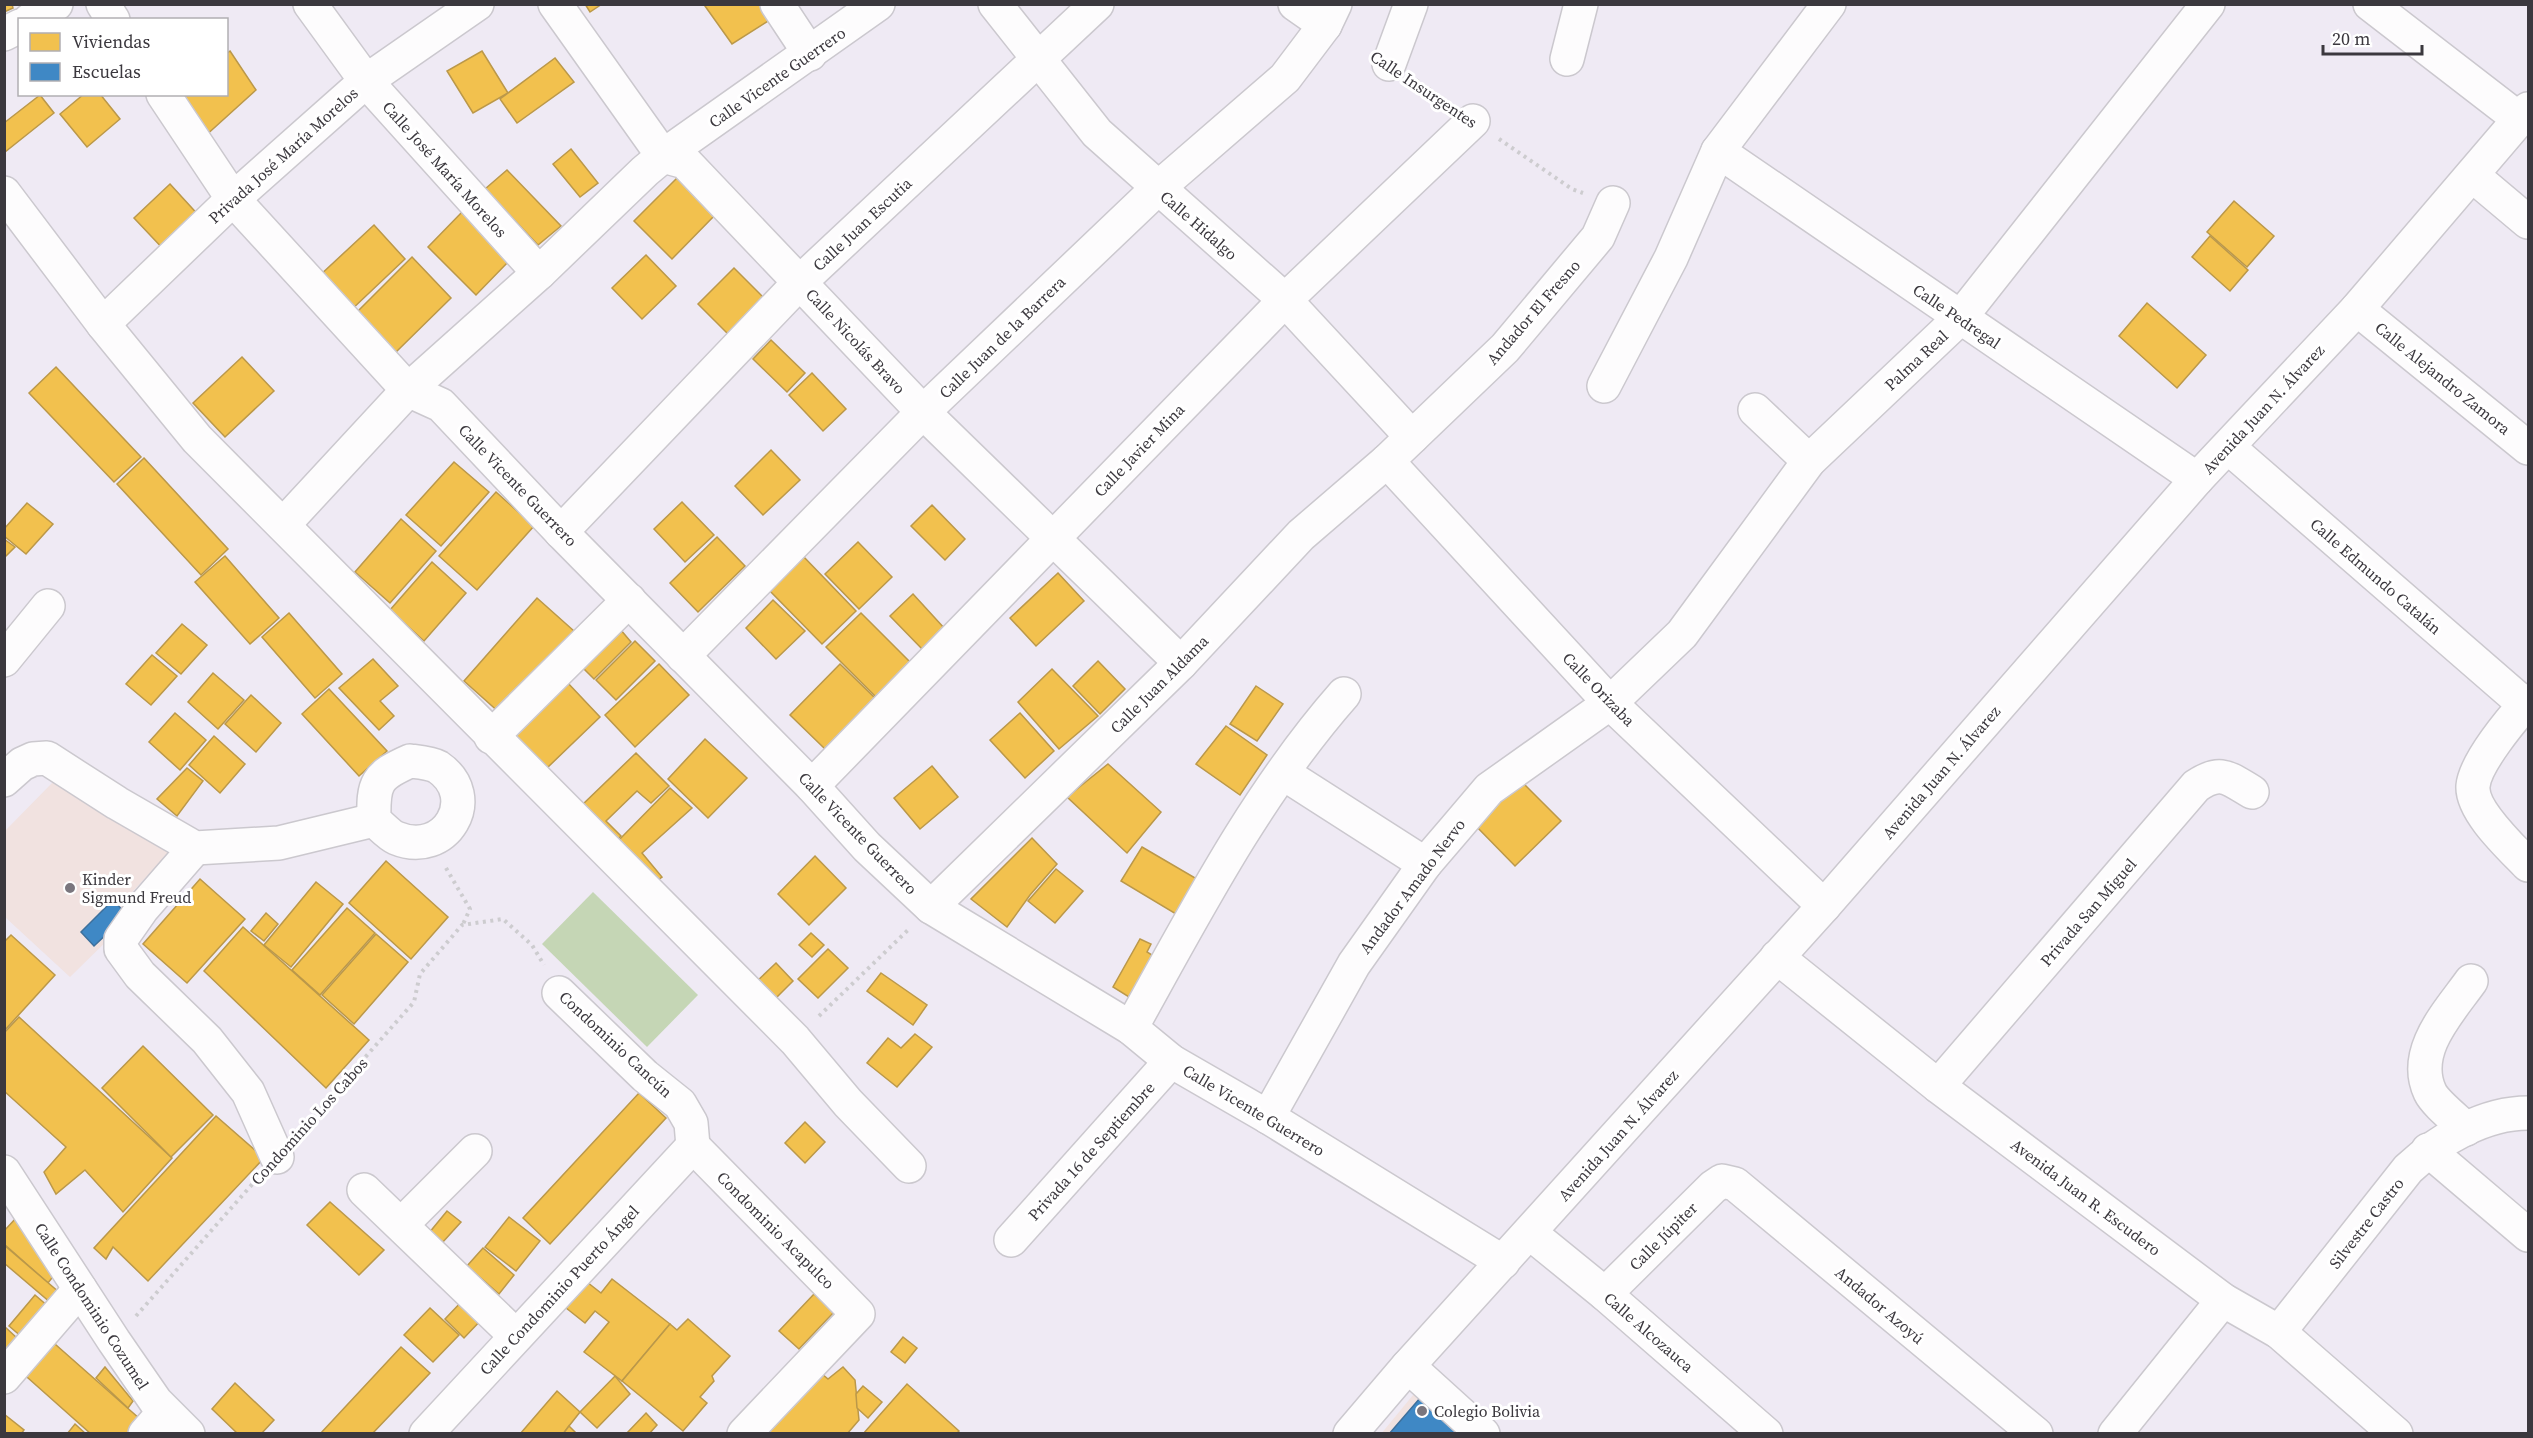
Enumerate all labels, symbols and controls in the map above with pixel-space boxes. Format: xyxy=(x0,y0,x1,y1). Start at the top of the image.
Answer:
legend xyxy=(18,18,228,96)
scale bar xyxy=(2323,18,2422,56)
street label: Calle Vicente Guerrero xyxy=(704,21,850,133)
text: 20 m xyxy=(2332,26,2370,51)
text: Viviendas xyxy=(72,29,150,54)
street label: Calle Insurgentes xyxy=(1366,45,1482,133)
text: Escuelas xyxy=(72,59,141,84)
street label: Privada José María Morelos xyxy=(203,82,363,228)
street label: Calle José María Morelos xyxy=(378,96,512,242)
street label: Calle Juan Escutia xyxy=(808,172,917,276)
street label: Calle Hidalgo xyxy=(1156,185,1242,265)
street label: Andador El Fresno xyxy=(1481,254,1585,369)
street label: Calle Juan de la Barrera xyxy=(934,270,1071,403)
street label: Calle Pedregal xyxy=(1909,278,2005,354)
street label: Calle Nicolás Bravo xyxy=(801,283,911,399)
street label: Calle Alejandro Zamora xyxy=(2371,316,2516,440)
street label: Palma Real xyxy=(1879,325,1953,395)
street label: Avenida Juan N. Álvarez xyxy=(2197,339,2329,479)
street label: Calle Javier Mina xyxy=(1089,398,1190,501)
street label: Calle Vicente Guerrero xyxy=(454,419,582,551)
street label: Calle Edmundo Catalán xyxy=(2306,513,2447,639)
street label: Calle Juan Aldama xyxy=(1105,629,1214,738)
street label: Calle Orizaba xyxy=(1558,647,1641,732)
street label: Avenida Juan N. Álvarez xyxy=(1877,701,2005,843)
street label: Calle Vicente Guerrero xyxy=(794,767,922,899)
street label: Andador Amado Nervo xyxy=(1354,814,1470,958)
street label: Privada San Miguel xyxy=(2035,853,2141,971)
place label: Kinder Sigmund Freud xyxy=(82,868,191,908)
marker: Kinder Sigmund Freud xyxy=(63,881,77,895)
street label: Condominio Cancún xyxy=(555,986,678,1102)
street label: Condominio Los Cabos xyxy=(246,1052,372,1190)
street label: Calle Vicente Guerrero xyxy=(1179,1059,1329,1161)
street label: Avenida Juan N. Álvarez xyxy=(1553,1064,1683,1206)
street label: Privada 16 de Septiembre xyxy=(1023,1077,1159,1225)
street label: Avenida Juan R. Escudero xyxy=(2007,1133,2166,1261)
street label: Condominio Acapulco xyxy=(712,1166,840,1294)
street label: Silvestre Castro xyxy=(2323,1173,2409,1273)
street label: Calle Júpiter xyxy=(1624,1197,1702,1275)
street label: Calle Condominio Puerto Ángel xyxy=(474,1200,644,1380)
street label: Calle Condominio Cozumel xyxy=(30,1218,154,1394)
street label: Andador Azoyú xyxy=(1831,1261,1929,1349)
street label: Calle Alcozauca xyxy=(1599,1287,1699,1378)
place label: Colegio Bolivia xyxy=(1434,1400,1541,1422)
marker: Colegio Bolivia xyxy=(1415,1404,1429,1418)

